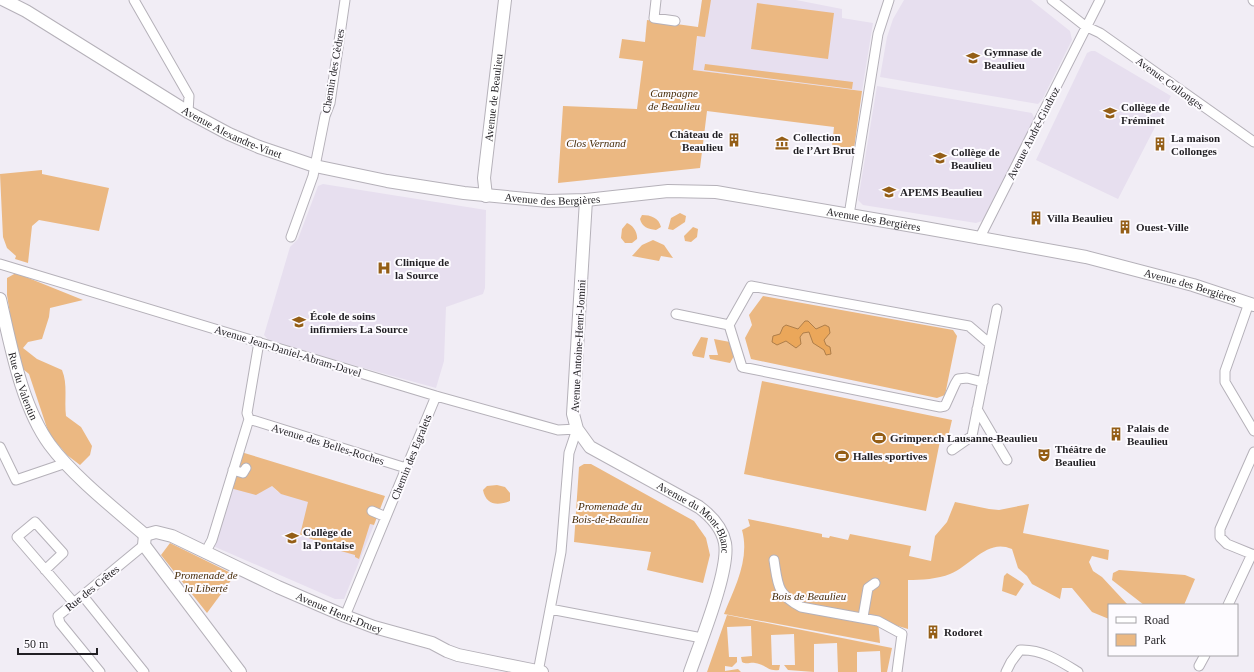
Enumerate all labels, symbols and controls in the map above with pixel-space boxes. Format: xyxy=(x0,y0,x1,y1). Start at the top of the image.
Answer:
street label: Chemin des Cèdres xyxy=(320,28,346,114)
place label: Gymnase de Beaulieu xyxy=(984,46,1042,71)
school or university icon: Gymnase de Beaulieu xyxy=(965,50,981,66)
street label: Avenue de Beaulieu xyxy=(482,53,505,142)
street label: Avenue Collonges xyxy=(1134,54,1206,112)
street label: Avenue André-Gindroz xyxy=(1004,84,1062,181)
park label: Campagne de Beaulieu xyxy=(648,87,701,112)
place label: Collège de Fréminet xyxy=(1121,101,1170,126)
street label: Avenue Alexandre-Vinet xyxy=(180,104,283,160)
school or university icon: Collège de Fréminet xyxy=(1102,105,1118,121)
place label: Château de Beaulieu xyxy=(670,128,723,153)
place label: Collection de l’Art Brut xyxy=(793,131,855,156)
building icon: Château de Beaulieu xyxy=(726,132,742,148)
place label: La maison Collonges xyxy=(1171,132,1220,157)
museum icon: Collection de l’Art Brut xyxy=(774,135,790,151)
building icon: La maison Collonges xyxy=(1152,136,1168,152)
park label: Clos Vernand xyxy=(566,137,626,149)
place label: Collège de Beaulieu xyxy=(951,146,1000,171)
school or university icon: Collège de Beaulieu xyxy=(932,150,948,166)
school or university icon: APEMS Beaulieu xyxy=(881,184,897,200)
place label: APEMS Beaulieu xyxy=(900,186,982,198)
street label: Avenue des Bergières xyxy=(504,191,601,207)
street label: Avenue des Bergières xyxy=(825,205,922,233)
building icon: Villa Beaulieu xyxy=(1028,210,1044,226)
place label: Villa Beaulieu xyxy=(1047,212,1113,224)
building icon: Ouest-Ville xyxy=(1117,219,1133,235)
place label: Ouest-Ville xyxy=(1136,221,1189,233)
place label: Clinique de la Source xyxy=(395,256,449,281)
hospital icon: Clinique de la Source xyxy=(376,260,392,276)
street label: Avenue des Bergières xyxy=(1143,266,1238,305)
street label: Avenue Antoine-Henri-Jomini xyxy=(569,279,587,413)
place label: École de soins infirmiers La Source xyxy=(310,310,408,335)
school or university icon: École de soins infirmiers La Source xyxy=(291,314,307,330)
street label: Avenue Jean-Daniel-Abram-Davel xyxy=(213,323,363,379)
street label: Rue du Valentin xyxy=(6,351,40,422)
street label: Chemin des Egralets xyxy=(388,413,434,501)
street label: Avenue des Belles-Roches xyxy=(270,421,386,467)
place label: Palais de Beaulieu xyxy=(1127,422,1169,447)
building icon: Palais de Beaulieu xyxy=(1108,426,1124,442)
sports icon: Grimper.ch Lausanne-Beaulieu xyxy=(871,430,887,446)
place label: Grimper.ch Lausanne-Beaulieu xyxy=(890,432,1038,444)
place label: Théâtre de Beaulieu xyxy=(1055,443,1106,468)
theatre icon: Théâtre de Beaulieu xyxy=(1036,447,1052,463)
sports icon: Halles sportives xyxy=(834,448,850,464)
place label: Halles sportives xyxy=(853,450,928,462)
street label: Avenue du Mont-Blanc xyxy=(655,479,732,554)
park label: Promenade du Bois-de-Beaulieu xyxy=(572,500,649,525)
place label: Collège de la Pontaise xyxy=(303,526,354,551)
school or university icon: Collège de la Pontaise xyxy=(284,530,300,546)
street label: Rue des Crêtes xyxy=(63,563,121,613)
park label: Promenade de la Liberté xyxy=(173,569,238,594)
street label: Avenue Henri-Druey xyxy=(294,590,384,635)
park label: Bois de Beaulieu xyxy=(772,590,847,602)
legend xyxy=(1108,604,1238,656)
text: Road xyxy=(1144,613,1169,627)
building icon: Rodoret xyxy=(925,624,941,640)
place label: Rodoret xyxy=(944,626,983,638)
scale bar xyxy=(18,630,97,656)
text: Park xyxy=(1144,633,1166,647)
text: 50 m xyxy=(24,637,49,651)

